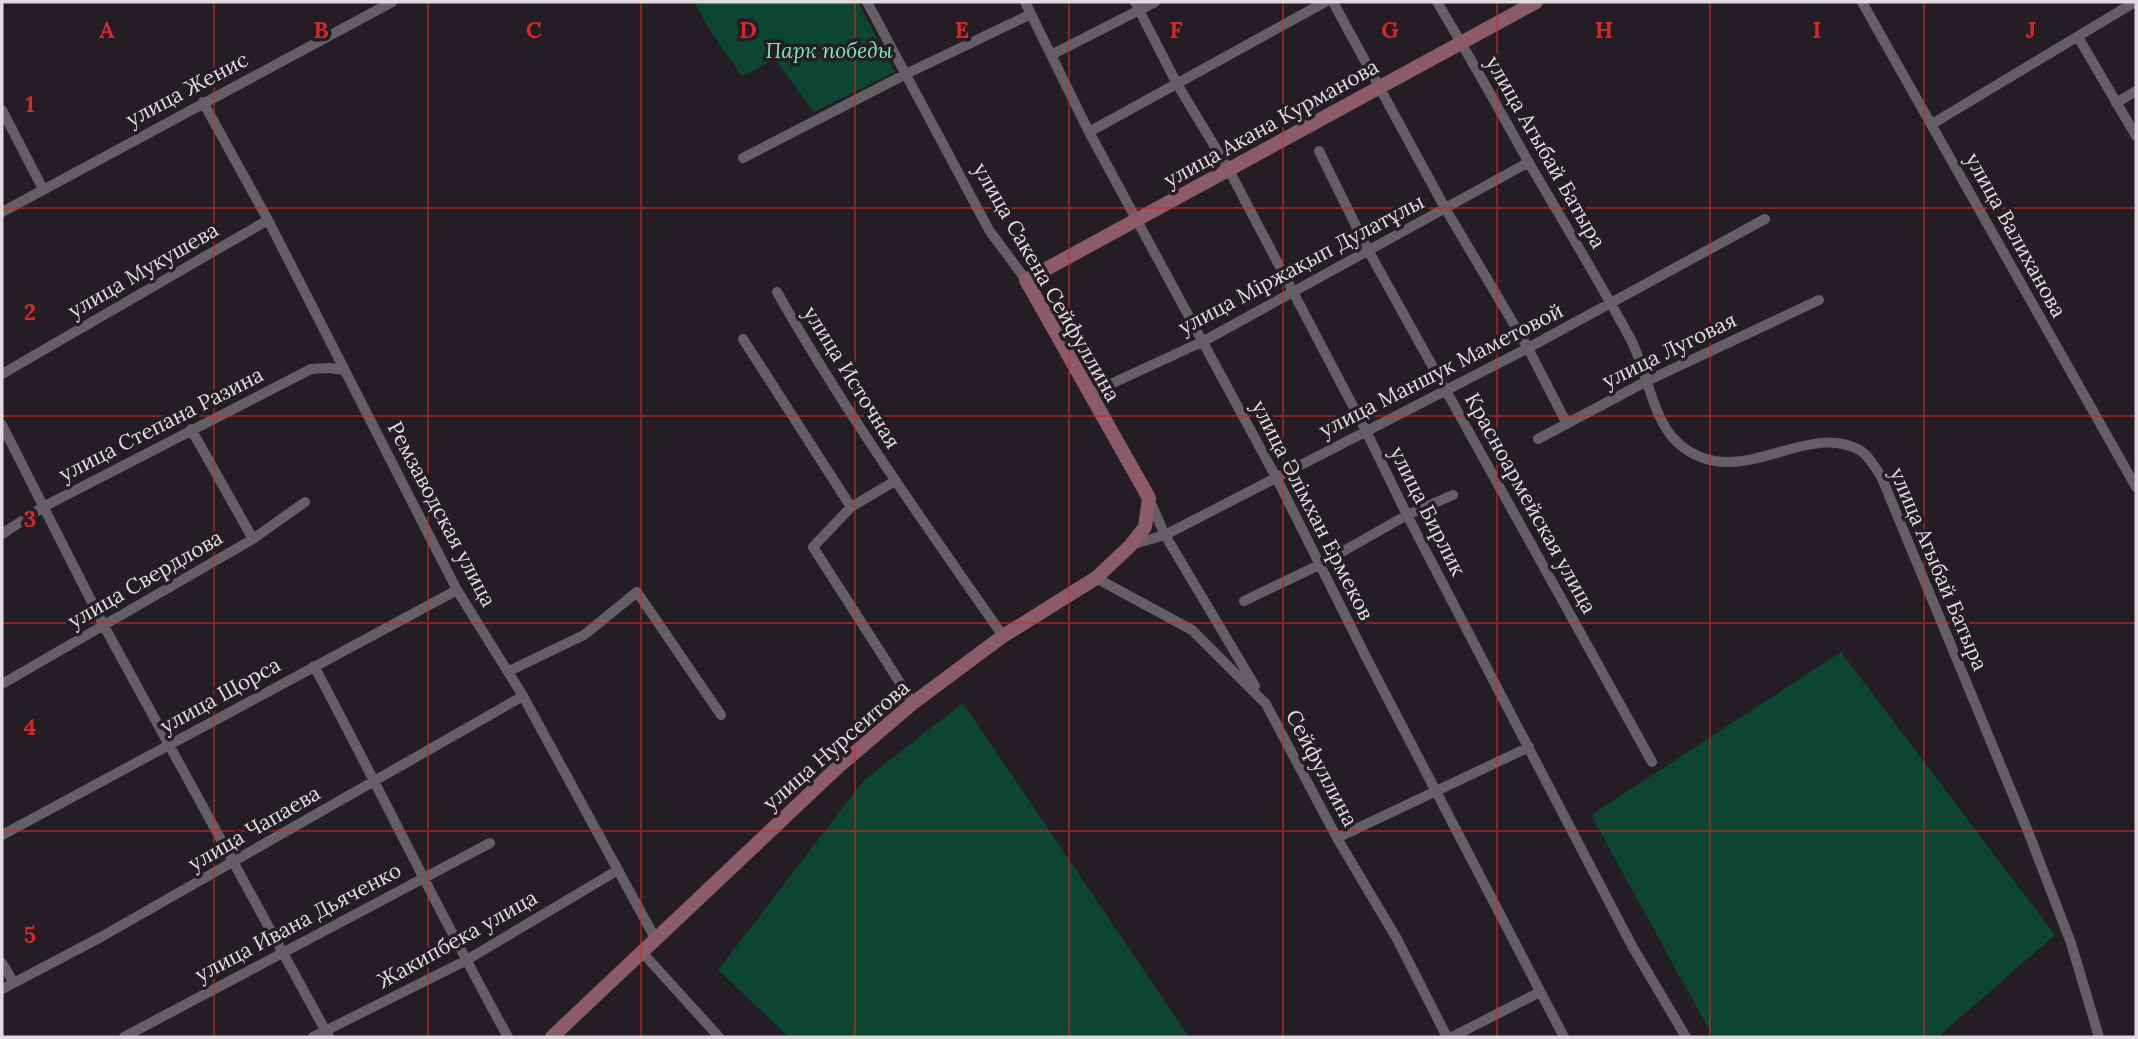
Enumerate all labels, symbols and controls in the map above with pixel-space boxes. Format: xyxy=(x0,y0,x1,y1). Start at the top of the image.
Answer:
text: A xyxy=(99,15,115,44)
text: B xyxy=(313,15,329,44)
text: C xyxy=(526,15,542,44)
text: D xyxy=(739,15,757,44)
text: E xyxy=(955,15,969,44)
text: F xyxy=(1169,15,1183,44)
text: G xyxy=(1381,15,1399,44)
text: H xyxy=(1595,15,1613,44)
text: I xyxy=(1813,15,1821,44)
text: J xyxy=(2026,15,2036,44)
park label: Парк победы xyxy=(765,37,893,64)
street label: улица Женис xyxy=(121,45,253,133)
street label: улица Агыбай Батыра xyxy=(1480,51,1612,253)
street label: улица Акана Курманова xyxy=(1159,53,1383,193)
text: 1 xyxy=(25,89,35,118)
street label: улица Валиханова xyxy=(1959,148,2073,322)
street label: улица Сакена Сейфуллина xyxy=(967,158,1127,407)
street label: улица Міржақып Дулатұлы xyxy=(1173,188,1429,340)
street label: улица Мукушева xyxy=(63,216,223,324)
text: 2 xyxy=(24,297,36,326)
street label: улица Маншук Маметовой xyxy=(1314,297,1568,443)
street label: улица Источная xyxy=(797,301,907,453)
street label: улица Луговая xyxy=(1597,306,1741,394)
street label: улица Степана Разина xyxy=(54,361,268,487)
street label: Красноармейская улица xyxy=(1459,388,1603,618)
street label: улица Әлімхан Ермеков xyxy=(1246,395,1380,625)
street label: Ремзаводская улица xyxy=(382,417,502,612)
street label: улица Бирлик xyxy=(1384,442,1472,581)
street label: улица Агыбай Батыра xyxy=(1884,463,1994,675)
text: 3 xyxy=(24,504,36,533)
street label: улица Свердлова xyxy=(63,524,227,634)
street label: улица Щорса xyxy=(155,651,285,739)
street label: улица Нурсеитова xyxy=(757,674,915,816)
street label: Сейфуллина xyxy=(1280,705,1364,831)
text: 4 xyxy=(24,712,36,741)
street label: улица Чапаева xyxy=(183,779,325,877)
street label: улица Ивана Дьяченко xyxy=(190,856,406,988)
street label: Жакипбека улица xyxy=(372,884,542,994)
text: 5 xyxy=(24,920,36,949)

